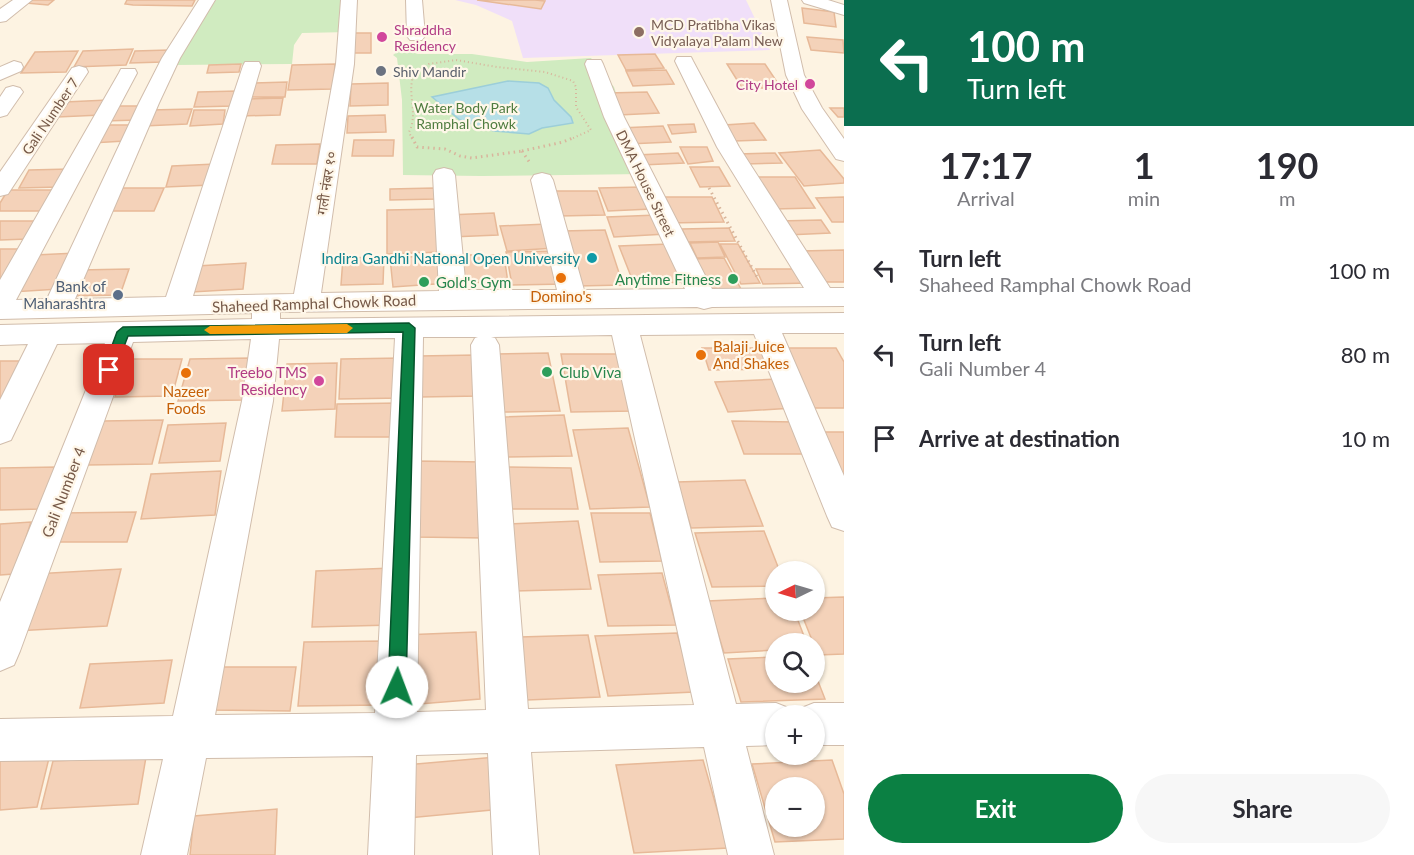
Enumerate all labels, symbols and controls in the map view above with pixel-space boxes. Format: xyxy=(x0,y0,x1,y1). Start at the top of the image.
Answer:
place label: MCD Pratibha Vikas Vidyalaya Palam New xyxy=(651,16,783,49)
place label: Shraddha Residency xyxy=(394,21,457,54)
text: 100 m xyxy=(967,21,1085,71)
icon: left xyxy=(868,24,946,102)
marker: MCD Pratibha Vikas Vidyalaya Palam New xyxy=(632,25,646,39)
marker: Shraddha Residency xyxy=(375,30,389,44)
place label: Shiv Mandir xyxy=(393,63,466,80)
marker: Shiv Mandir xyxy=(374,64,388,78)
text: Turn left xyxy=(967,72,1066,105)
street label: Gali Number 7 xyxy=(18,74,82,158)
place label: City Hotel xyxy=(736,76,798,93)
marker: City Hotel xyxy=(803,77,817,91)
park label: Water Body Park Ramphal Chowk xyxy=(414,99,519,132)
street label: DMA House Street xyxy=(613,127,679,239)
text: 17:17 xyxy=(940,143,1032,187)
text: 1 xyxy=(1134,143,1155,187)
text: 190 xyxy=(1256,143,1318,187)
street label: गली नंबर १० xyxy=(313,150,339,216)
text: Arrival xyxy=(957,186,1015,210)
text: min xyxy=(1128,186,1160,210)
text: m xyxy=(1279,186,1295,210)
text: Turn left xyxy=(919,245,1001,272)
place label: Indira Gandhi National Open University xyxy=(321,249,580,267)
marker: Indira Gandhi National Open University xyxy=(585,251,599,265)
icon: left xyxy=(868,254,901,287)
text: 100 m xyxy=(1328,257,1390,284)
place label: Anytime Fitness xyxy=(615,270,721,288)
marker: Domino's xyxy=(554,271,568,285)
marker: Anytime Fitness xyxy=(726,272,740,286)
text: Shaheed Ramphal Chowk Road xyxy=(919,272,1191,296)
place label: Gold's Gym xyxy=(436,273,511,291)
marker: Gold's Gym xyxy=(417,275,431,289)
place label: Bank of Maharashtra xyxy=(23,277,107,312)
place label: Domino's xyxy=(530,287,592,305)
marker: Bank of Maharashtra xyxy=(111,288,125,302)
street label: Shaheed Ramphal Chowk Road xyxy=(212,290,416,316)
text: Turn left xyxy=(919,329,1001,356)
place label: Balaji Juice And Shakes xyxy=(713,337,789,372)
icon: left xyxy=(868,338,901,371)
text: 80 m xyxy=(1341,341,1390,368)
pin xyxy=(83,344,134,395)
marker: Balaji Juice And Shakes xyxy=(694,348,708,362)
icon: arrive xyxy=(92,353,125,386)
text: Gali Number 4 xyxy=(919,356,1046,380)
place label: Treebo TMS Residency xyxy=(228,363,307,398)
place label: Club Viva xyxy=(559,363,621,381)
marker: Club Viva xyxy=(540,365,554,379)
marker: Nazeer Foods xyxy=(179,366,193,380)
marker: Treebo TMS Residency xyxy=(312,374,326,388)
place label: Nazeer Foods xyxy=(163,382,210,417)
icon: arrive xyxy=(868,422,901,455)
text: Arrive at destination xyxy=(919,425,1120,452)
text: 10 m xyxy=(1341,425,1390,452)
street label: Gali Number 4 xyxy=(38,444,89,540)
north arrow xyxy=(765,561,825,621)
map controls xyxy=(765,561,825,837)
button: search xyxy=(765,633,825,693)
position arrow xyxy=(365,655,429,719)
button: + xyxy=(765,705,825,765)
button: Exit xyxy=(868,774,1123,843)
button: Share xyxy=(1135,774,1390,843)
button: − xyxy=(765,777,825,837)

